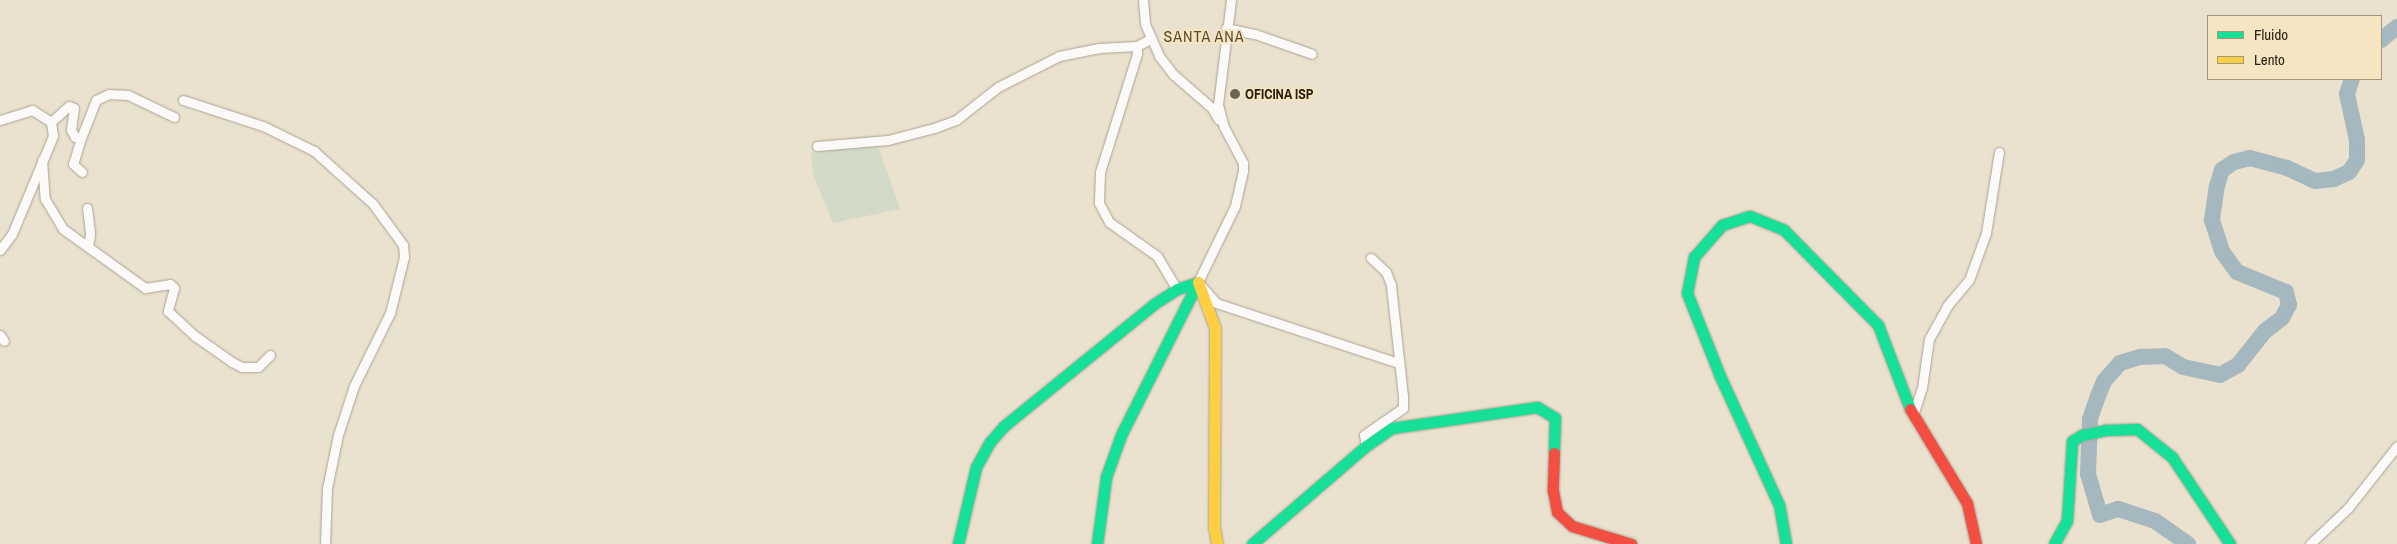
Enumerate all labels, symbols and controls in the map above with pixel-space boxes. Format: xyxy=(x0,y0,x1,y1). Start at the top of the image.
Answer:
legend xyxy=(2207,15,2382,80)
text: Fluido xyxy=(2254,24,2288,45)
district label: SANTA ANA xyxy=(1162,26,1246,46)
text: Lento xyxy=(2254,49,2285,70)
place label: OFICINA ISP xyxy=(1245,86,1314,102)
marker: OFICINA ISP xyxy=(1229,88,1241,100)

